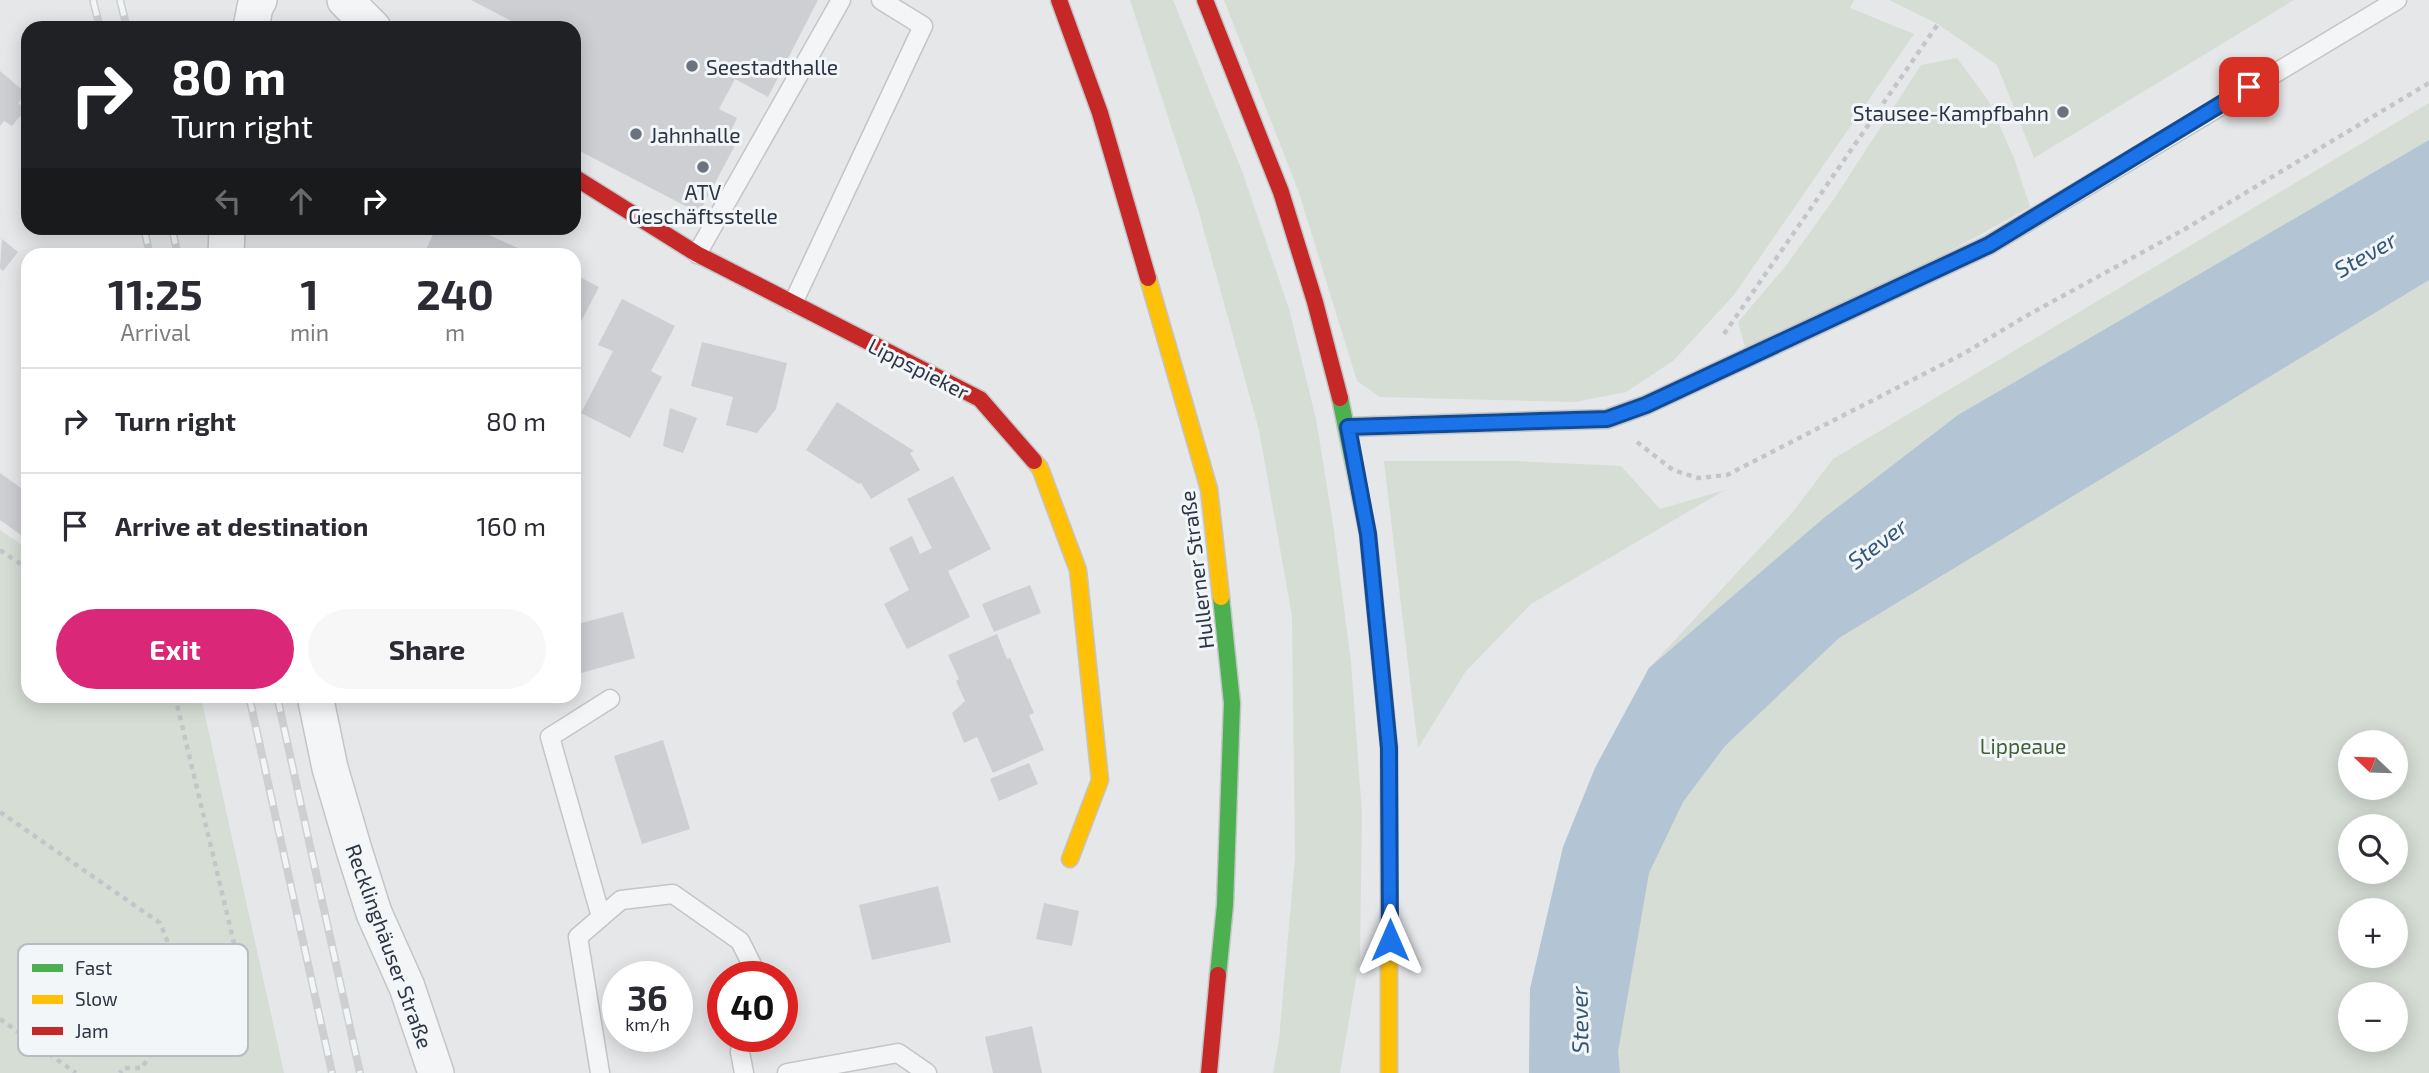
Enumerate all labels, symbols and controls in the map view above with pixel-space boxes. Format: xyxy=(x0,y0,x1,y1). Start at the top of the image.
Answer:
text: 80 m xyxy=(171,46,286,105)
icon: right xyxy=(56,49,147,140)
place label: Seestadthalle xyxy=(706,54,838,79)
pin xyxy=(2219,57,2279,117)
marker: Seestadthalle xyxy=(684,58,700,74)
icon: arrive xyxy=(2230,68,2268,106)
place label: Stausee-Kampfbahn xyxy=(1853,100,2049,125)
marker: Stausee-Kampfbahn xyxy=(2055,104,2071,120)
text: Turn right xyxy=(171,106,313,144)
place label: Jahnhalle xyxy=(650,122,741,147)
marker: Jahnhalle xyxy=(628,126,644,142)
marker: ATV Geschäftsstelle xyxy=(695,159,711,175)
place label: ATV Geschäftsstelle xyxy=(628,179,778,228)
icon: left xyxy=(209,182,247,220)
icon: ahead xyxy=(282,182,320,220)
icon: right xyxy=(355,182,393,220)
water label: Stever xyxy=(2329,225,2402,283)
text: 11:25 xyxy=(108,268,203,318)
text: 1 xyxy=(300,268,319,318)
text: 240 xyxy=(416,268,494,318)
text: Arrival xyxy=(120,318,190,346)
text: min xyxy=(290,318,329,346)
text: m xyxy=(445,318,465,346)
street label: Lippspieker xyxy=(864,332,974,404)
icon: right xyxy=(56,402,94,440)
text: Turn right xyxy=(115,405,236,436)
text: 80 m xyxy=(486,405,546,436)
street label: Hullerner Straße xyxy=(1174,489,1218,651)
icon: arrive xyxy=(56,507,94,545)
text: Arrive at destination xyxy=(115,510,368,541)
text: 160 m xyxy=(477,510,546,541)
water label: Stever xyxy=(1842,511,1913,574)
button: Exit xyxy=(56,609,294,689)
button: Share xyxy=(308,609,546,689)
north arrow xyxy=(2338,730,2408,800)
map controls xyxy=(2338,730,2408,1052)
park label: Lippeaue xyxy=(1980,733,2066,758)
button: search xyxy=(2338,814,2408,884)
street label: Recklinghäuser Straße xyxy=(341,840,439,1052)
button: + xyxy=(2338,898,2408,968)
position arrow xyxy=(1353,903,1427,977)
legend xyxy=(18,944,248,1056)
text: Fast xyxy=(75,956,112,979)
speed limit sign: 40 xyxy=(707,961,798,1052)
text: 36 xyxy=(627,976,668,1018)
button: − xyxy=(2338,982,2408,1052)
water label: Stever xyxy=(1564,985,1594,1054)
text: Slow xyxy=(75,987,118,1010)
text: km/h xyxy=(625,1013,670,1035)
text: Jam xyxy=(75,1019,109,1042)

